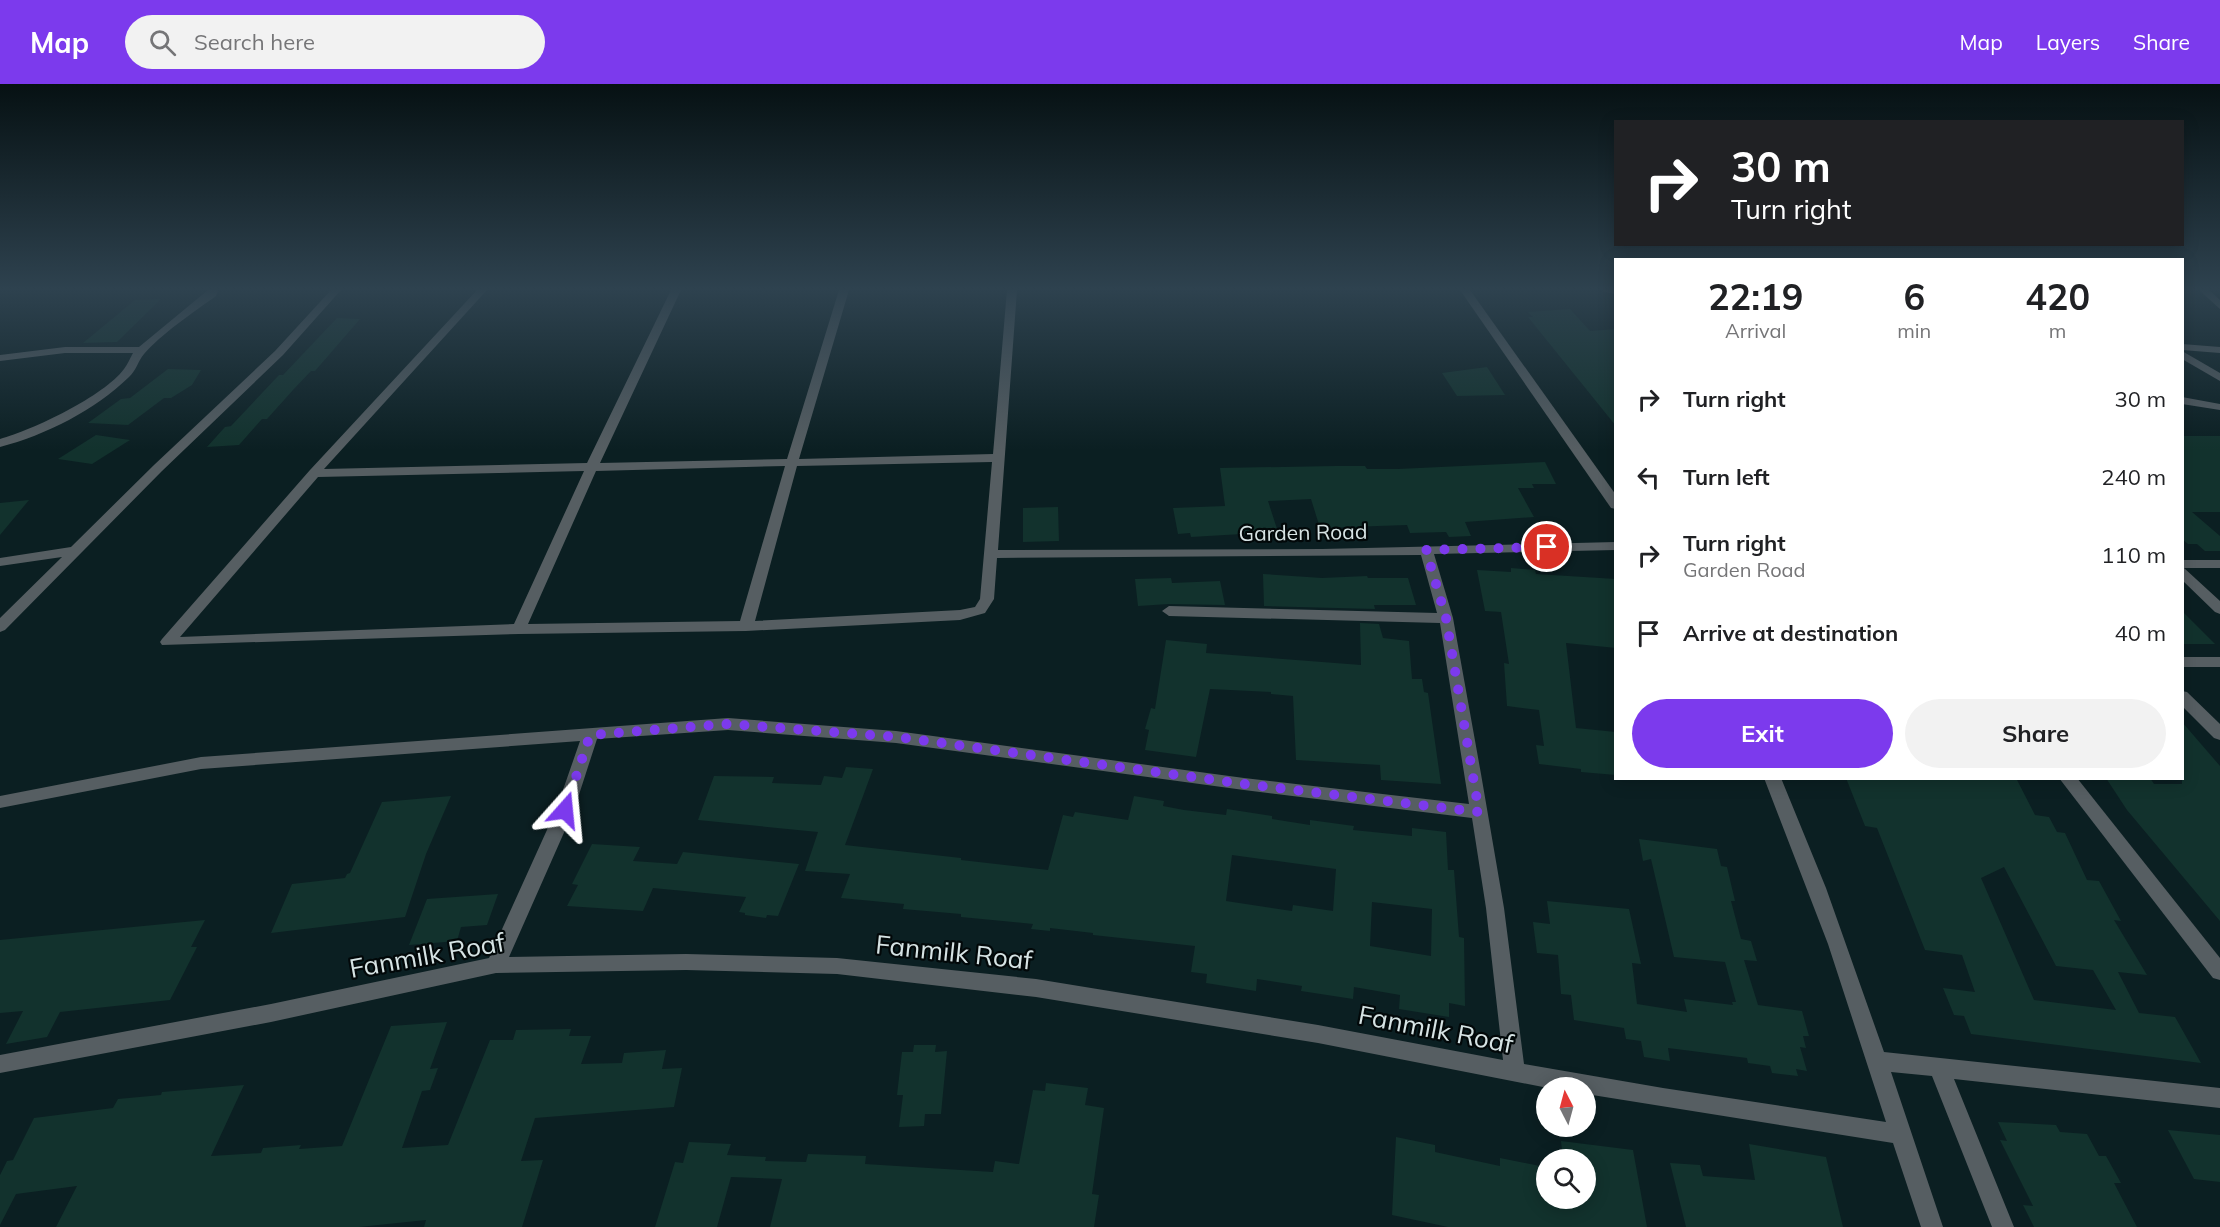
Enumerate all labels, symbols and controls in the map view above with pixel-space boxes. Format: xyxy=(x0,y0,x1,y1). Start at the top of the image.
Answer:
search box xyxy=(125,15,545,69)
text: Map xyxy=(30,25,89,60)
icon: search xyxy=(146,26,179,59)
text: Search here xyxy=(194,28,315,56)
text: Map xyxy=(1960,29,2003,55)
text: Layers xyxy=(2036,29,2100,55)
text: Share xyxy=(2133,29,2190,55)
text: 30 m xyxy=(1731,140,1831,193)
icon: right xyxy=(1632,144,1710,222)
text: Turn right xyxy=(1731,192,1851,226)
text: 22:19 xyxy=(1708,274,1803,319)
text: 6 xyxy=(1903,274,1925,319)
text: 420 xyxy=(2025,274,2090,319)
text: Arrival xyxy=(1725,318,1786,343)
text: min xyxy=(1897,318,1931,343)
text: m xyxy=(2049,318,2066,343)
icon: right xyxy=(1632,383,1665,416)
text: Turn right xyxy=(1683,385,1786,413)
text: 30 m xyxy=(2115,385,2166,413)
icon: left xyxy=(1632,461,1665,494)
text: Turn left xyxy=(1683,463,1770,491)
text: 240 m xyxy=(2101,463,2166,491)
street label: Garden Road xyxy=(1238,518,1368,546)
pin xyxy=(1521,521,1572,572)
text: Turn right xyxy=(1683,529,1786,557)
icon: arrive xyxy=(1530,530,1563,563)
icon: right xyxy=(1632,539,1665,572)
text: 110 m xyxy=(2101,541,2166,569)
text: Garden Road xyxy=(1683,557,1806,582)
icon: arrive xyxy=(1632,617,1665,650)
text: Arrive at destination xyxy=(1683,619,1898,647)
text: 40 m xyxy=(2115,619,2166,647)
button: Exit xyxy=(1632,699,1893,768)
button: Share xyxy=(1905,699,2166,768)
position arrow xyxy=(533,778,597,842)
street label: Fanmilk Roaf xyxy=(347,925,508,985)
street label: Fanmilk Roaf xyxy=(874,927,1035,977)
street label: Fanmilk Roaf xyxy=(1356,998,1518,1060)
north arrow xyxy=(1536,1077,1596,1137)
map controls xyxy=(1536,1077,1596,1209)
button: search xyxy=(1536,1149,1596,1209)

